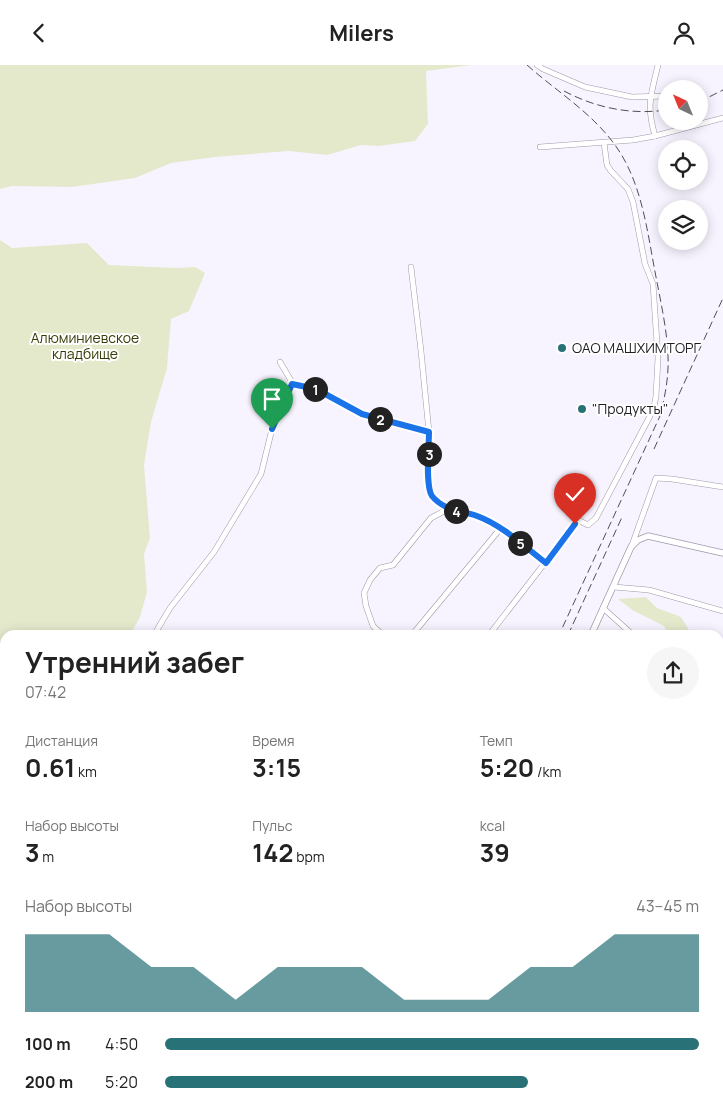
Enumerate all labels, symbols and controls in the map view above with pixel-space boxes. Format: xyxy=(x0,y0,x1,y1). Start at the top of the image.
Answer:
text: Milers xyxy=(329,18,394,48)
icon: back xyxy=(25,19,53,47)
icon: person xyxy=(670,19,698,47)
north arrow xyxy=(658,80,708,130)
map controls xyxy=(658,80,708,250)
button: locate xyxy=(658,140,708,190)
button: layers xyxy=(658,200,708,250)
park label: Алюминиевское кладбище xyxy=(31,328,139,363)
place label: ОАО МАШХИМТОРГ xyxy=(572,338,701,357)
marker: ОАО МАШХИМТОРГ xyxy=(556,342,568,354)
pin: 1 xyxy=(302,377,328,401)
pin xyxy=(251,378,293,429)
text: 1 xyxy=(312,380,319,399)
icon: arrive xyxy=(258,385,286,413)
place label: "Продукты" xyxy=(592,399,668,418)
marker: "Продукты" xyxy=(576,403,588,415)
pin: 2 xyxy=(368,407,392,431)
text: 2 xyxy=(376,410,385,429)
pin: 3 xyxy=(416,441,442,467)
text: 3 xyxy=(425,445,434,464)
pin xyxy=(554,473,596,524)
icon: check xyxy=(561,480,589,508)
pin: 4 xyxy=(444,499,468,523)
text: 4 xyxy=(452,502,461,521)
pin: 5 xyxy=(508,531,532,555)
text: 5 xyxy=(516,534,525,553)
text: Утренний забег xyxy=(25,643,244,681)
button: share xyxy=(647,647,699,699)
text: 07:42 xyxy=(25,681,66,703)
text: Дистанция xyxy=(25,731,98,750)
text: Время xyxy=(252,731,295,750)
text: Темп xyxy=(480,731,513,750)
text: 0.61 xyxy=(25,750,75,785)
text: 3:15 xyxy=(252,750,301,785)
text: 5:20 xyxy=(480,750,534,785)
text: km xyxy=(75,762,97,781)
text: /km xyxy=(534,762,561,781)
text: Набор высоты xyxy=(25,816,119,835)
text: Пульс xyxy=(252,816,292,835)
text: kcal xyxy=(480,816,505,835)
text: 3 xyxy=(25,835,40,870)
text: 142 xyxy=(252,835,293,870)
text: 39 xyxy=(480,835,510,870)
text: m xyxy=(40,847,54,866)
text: bpm xyxy=(293,847,325,866)
text: Набор высоты xyxy=(25,895,132,917)
text: 43–45 m xyxy=(636,895,699,917)
text: 100 m xyxy=(25,1033,71,1055)
text: 4:50 xyxy=(105,1033,138,1055)
text: 200 m xyxy=(25,1071,73,1093)
text: 5:20 xyxy=(105,1071,138,1093)

